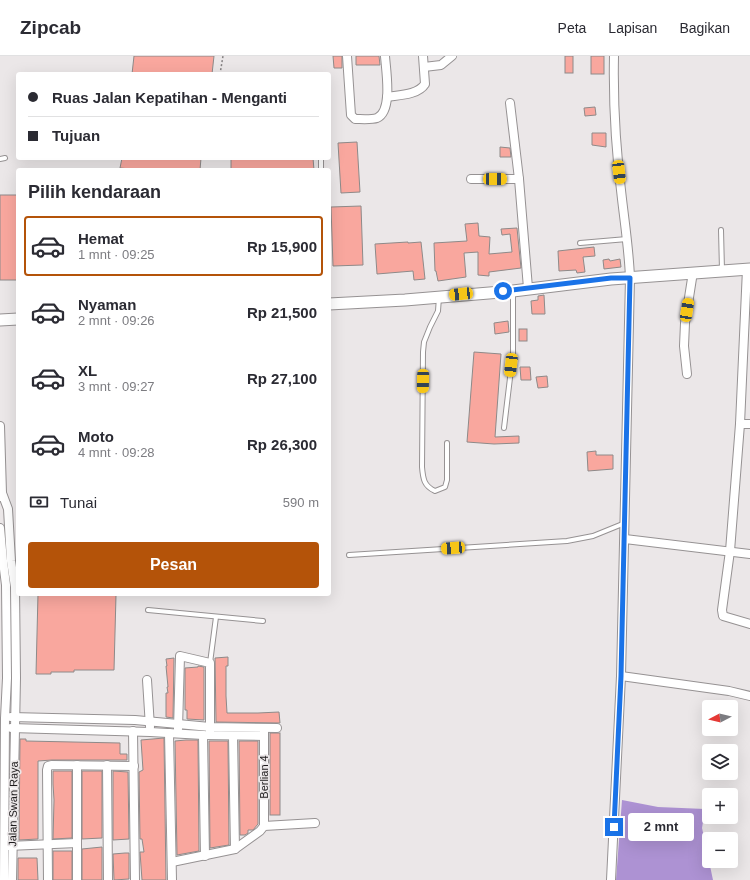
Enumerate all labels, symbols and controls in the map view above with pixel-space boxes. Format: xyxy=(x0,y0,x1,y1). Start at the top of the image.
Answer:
text: Zipcab xyxy=(20,17,81,38)
text: Peta xyxy=(558,20,586,36)
text: Lapisan xyxy=(608,20,657,36)
text: Bagikan xyxy=(679,20,730,36)
text: Ruas Jalan Kepatihan - Menganti xyxy=(52,89,287,106)
text: Tujuan xyxy=(52,127,100,144)
car xyxy=(612,159,626,185)
car xyxy=(483,173,507,185)
text: Pilih kendaraan xyxy=(28,182,161,202)
icon: car xyxy=(30,228,66,264)
text: Hemat xyxy=(78,230,124,247)
text: Rp 15,900 xyxy=(247,238,317,255)
text: 1 mnt · 09:25 xyxy=(78,247,155,262)
route start xyxy=(494,282,512,300)
car xyxy=(448,287,474,301)
icon: car xyxy=(30,294,66,330)
text: Nyaman xyxy=(78,296,136,313)
car xyxy=(679,297,695,323)
text: Rp 21,500 xyxy=(247,304,317,321)
text: 2 mnt · 09:26 xyxy=(78,313,155,328)
car xyxy=(504,352,518,378)
icon: car xyxy=(30,360,66,396)
text: XL xyxy=(78,362,97,379)
car xyxy=(417,369,429,393)
text: Rp 27,100 xyxy=(247,370,317,387)
text: 3 mnt · 09:27 xyxy=(78,379,155,394)
icon: car xyxy=(30,426,66,462)
text: Moto xyxy=(78,428,114,445)
text: Rp 26,300 xyxy=(247,436,317,453)
text: 4 mnt · 09:28 xyxy=(78,445,155,460)
icon: cash xyxy=(28,491,50,513)
text: Tunai xyxy=(60,494,97,511)
text: 590 m xyxy=(283,495,319,510)
car xyxy=(441,541,465,555)
button: Pesan xyxy=(28,542,319,588)
north arrow xyxy=(702,700,738,736)
map controls xyxy=(702,700,738,868)
button: layers xyxy=(702,744,738,780)
street label: Berlian 4 xyxy=(258,755,270,799)
street label: Jalan Swan Raya xyxy=(6,760,20,847)
button: + xyxy=(702,788,738,824)
callout: 2 mnt xyxy=(628,813,694,841)
route end xyxy=(605,818,623,836)
text: 2 mnt xyxy=(644,819,678,834)
button: − xyxy=(702,832,738,868)

